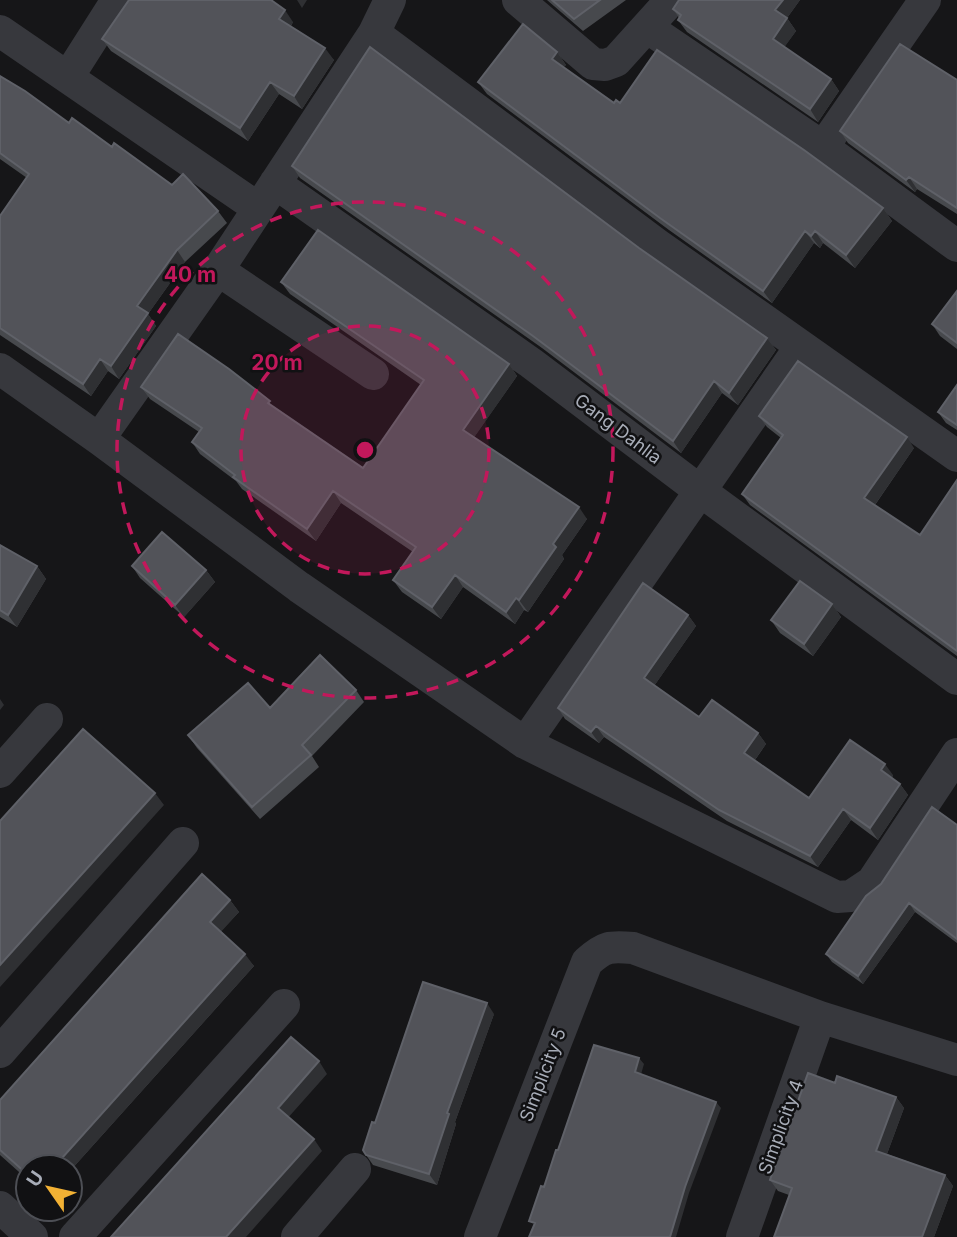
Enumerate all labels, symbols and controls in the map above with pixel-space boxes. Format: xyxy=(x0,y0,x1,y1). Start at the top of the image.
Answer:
text: 40 m xyxy=(164,262,216,287)
text: 20 m xyxy=(251,350,303,375)
street label: Gang Dahlia xyxy=(571,389,666,468)
centre of rings xyxy=(353,438,377,462)
street label: Simplicity 5 xyxy=(515,1025,570,1125)
street label: Simplicity 4 xyxy=(754,1077,807,1177)
north arrow xyxy=(14,1153,84,1223)
text: U xyxy=(22,1167,49,1191)

